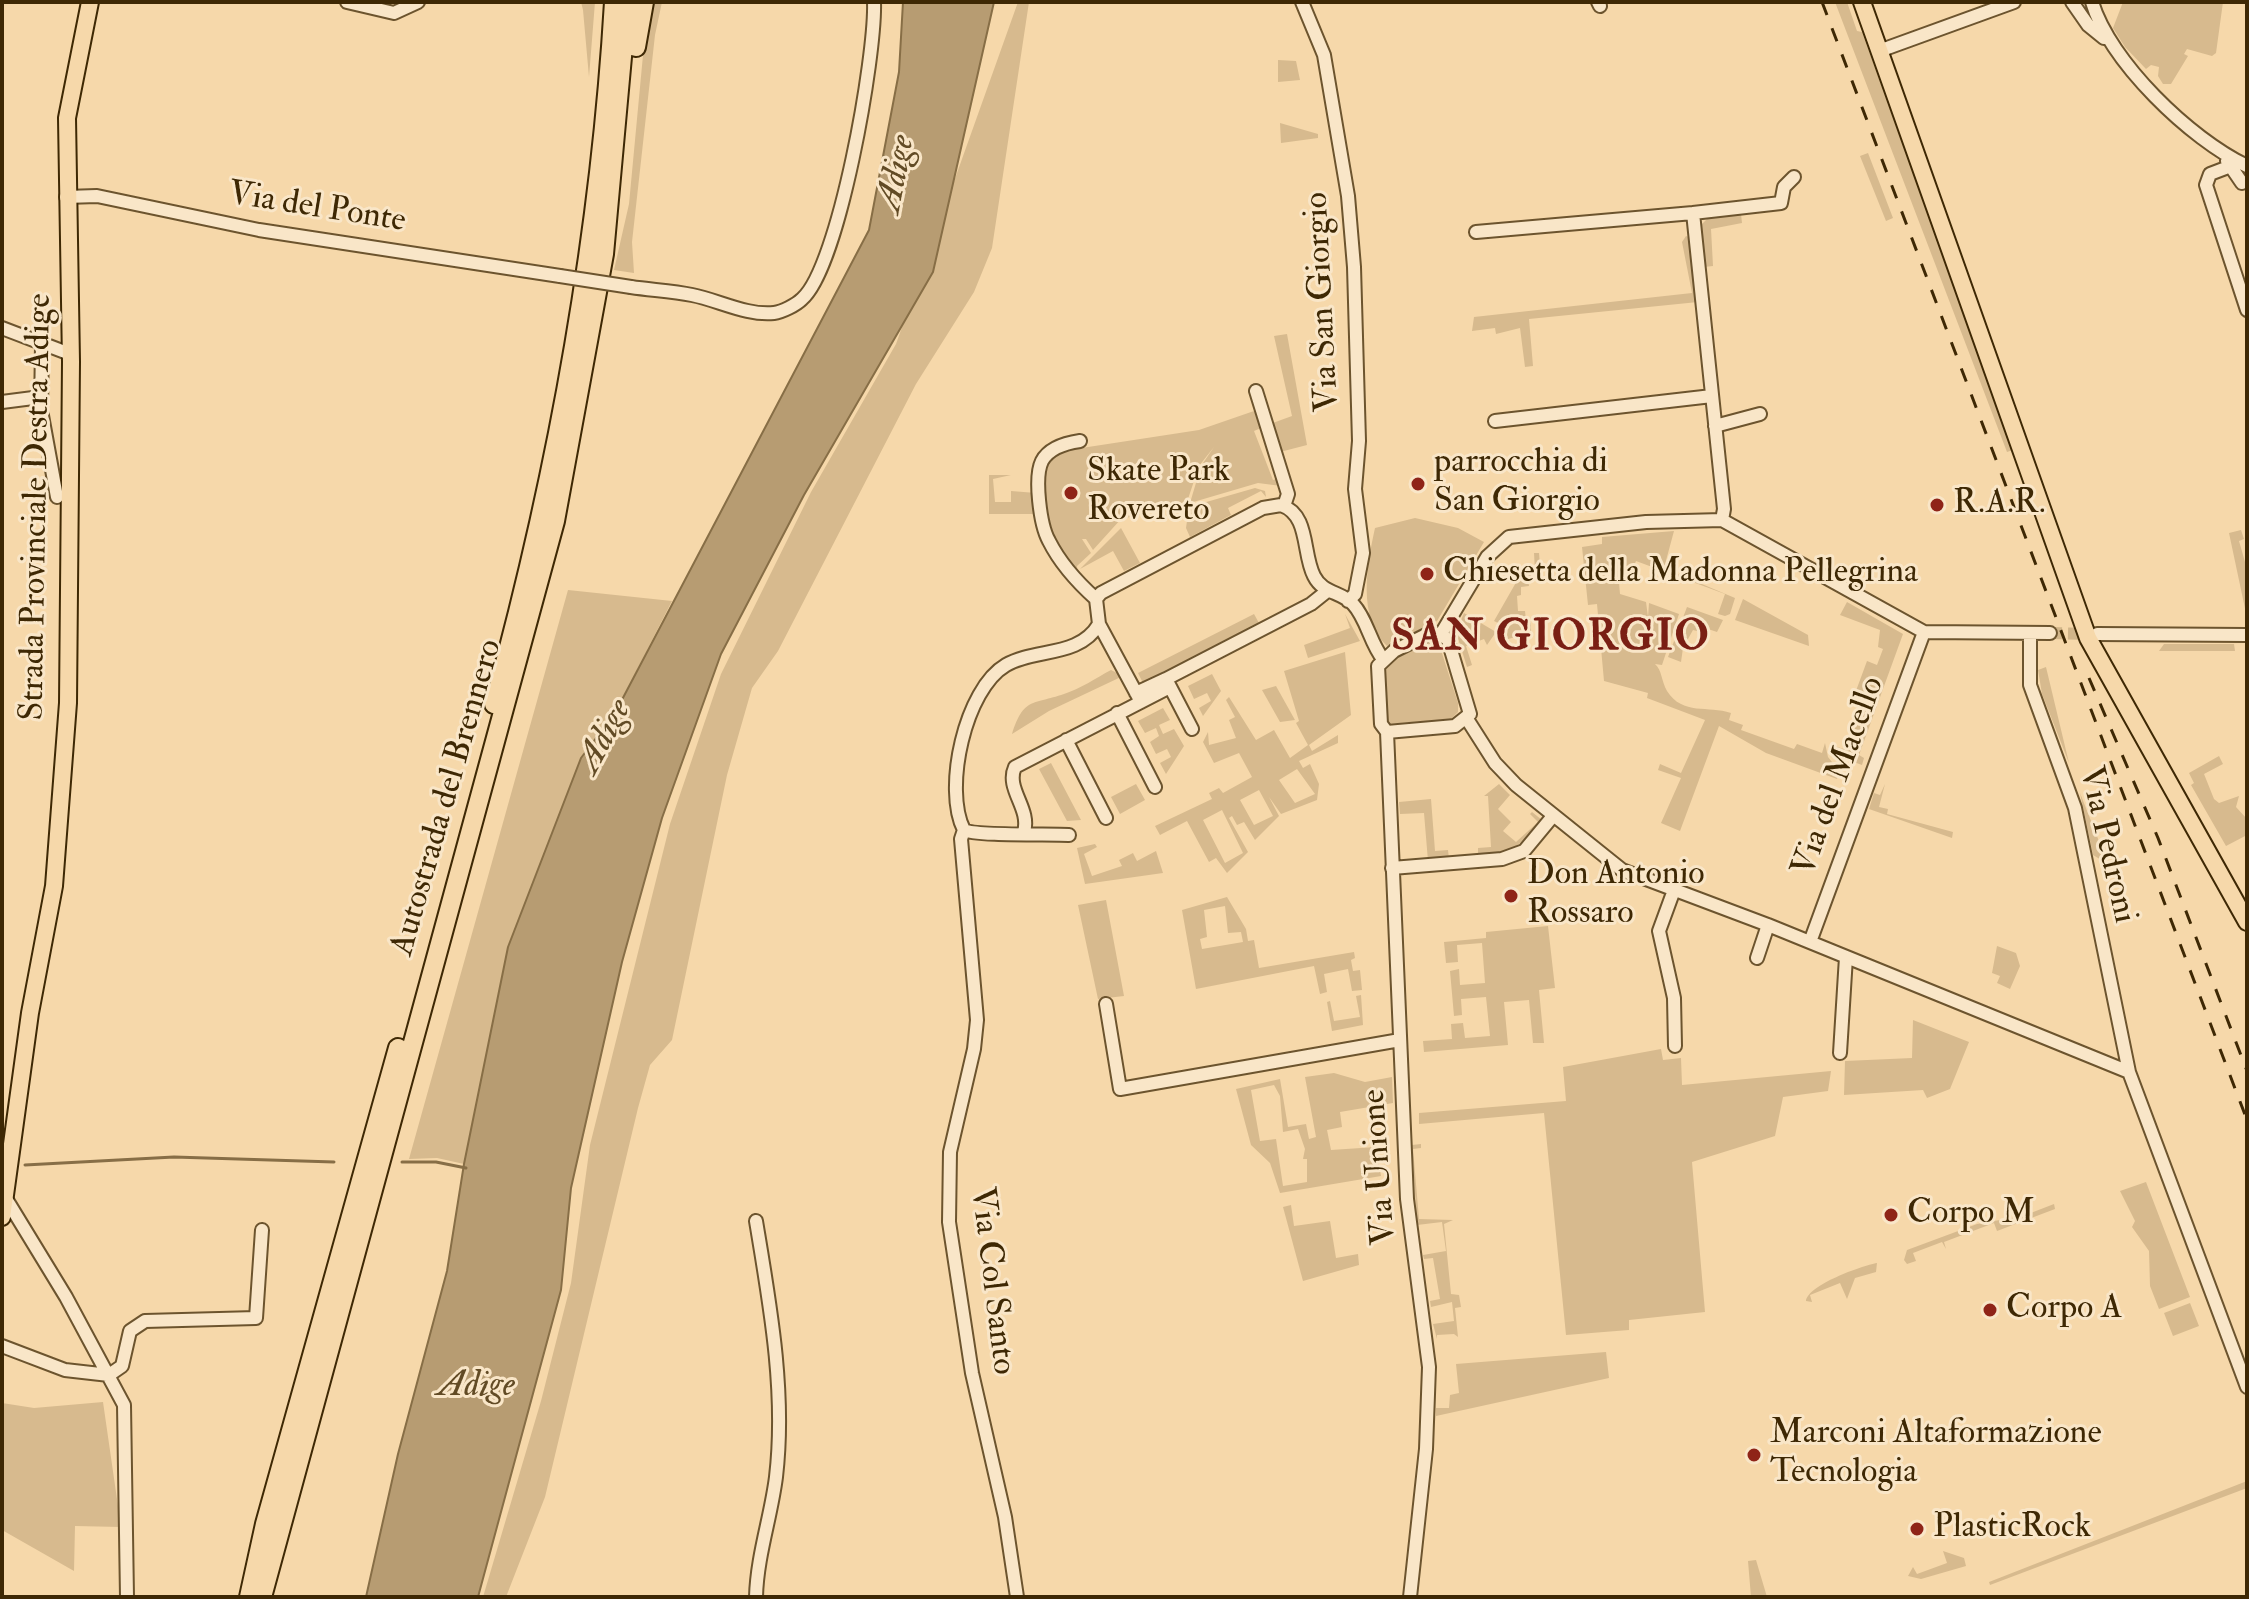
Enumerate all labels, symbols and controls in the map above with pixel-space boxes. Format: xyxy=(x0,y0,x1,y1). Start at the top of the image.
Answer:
water label: Adige xyxy=(869,132,927,216)
street label: Via del Ponte xyxy=(226,175,408,243)
street label: Via San Giorgio xyxy=(1298,191,1350,413)
street label: Strada Provinciale Destra Adige xyxy=(14,293,62,721)
place label: parrocchia di San Giorgio xyxy=(1434,444,1608,524)
place label: Skate Park Rovereto xyxy=(1087,453,1230,532)
marker: parrocchia di San Giorgio xyxy=(1409,475,1427,493)
marker: Skate Park Rovereto xyxy=(1062,484,1080,502)
place label: R.A.R. xyxy=(1953,485,2046,525)
marker: R.A.R. xyxy=(1928,496,1946,514)
place label: Chiesetta della Madonna Pellegrina xyxy=(1443,554,1918,594)
marker: Chiesetta della Madonna Pellegrina xyxy=(1418,565,1436,583)
district label: SAN GIORGIO xyxy=(1391,615,1711,665)
street label: Autostrada del Brennero xyxy=(383,635,513,961)
street label: Via del Macello xyxy=(1785,672,1895,882)
water label: Adige xyxy=(569,693,643,781)
street label: Via Pedroni xyxy=(2068,763,2144,927)
place label: Don Antonio Rossaro xyxy=(1527,856,1705,936)
marker: Don Antonio Rossaro xyxy=(1502,887,1520,905)
street label: Via Unione xyxy=(1355,1088,1407,1246)
street label: Via Col Santo xyxy=(959,1185,1023,1377)
place label: Corpo M xyxy=(1907,1195,2035,1235)
marker: Corpo M xyxy=(1882,1206,1900,1224)
place label: Corpo A xyxy=(2006,1290,2122,1330)
marker: Corpo A xyxy=(1981,1301,1999,1319)
water label: Adige xyxy=(437,1365,515,1409)
place label: Marconi Altaformazione Tecnologia xyxy=(1770,1415,2102,1494)
marker: Marconi Altaformazione Tecnologia xyxy=(1745,1446,1763,1464)
place label: PlasticRock xyxy=(1933,1509,2091,1549)
marker: PlasticRock xyxy=(1908,1520,1926,1538)

